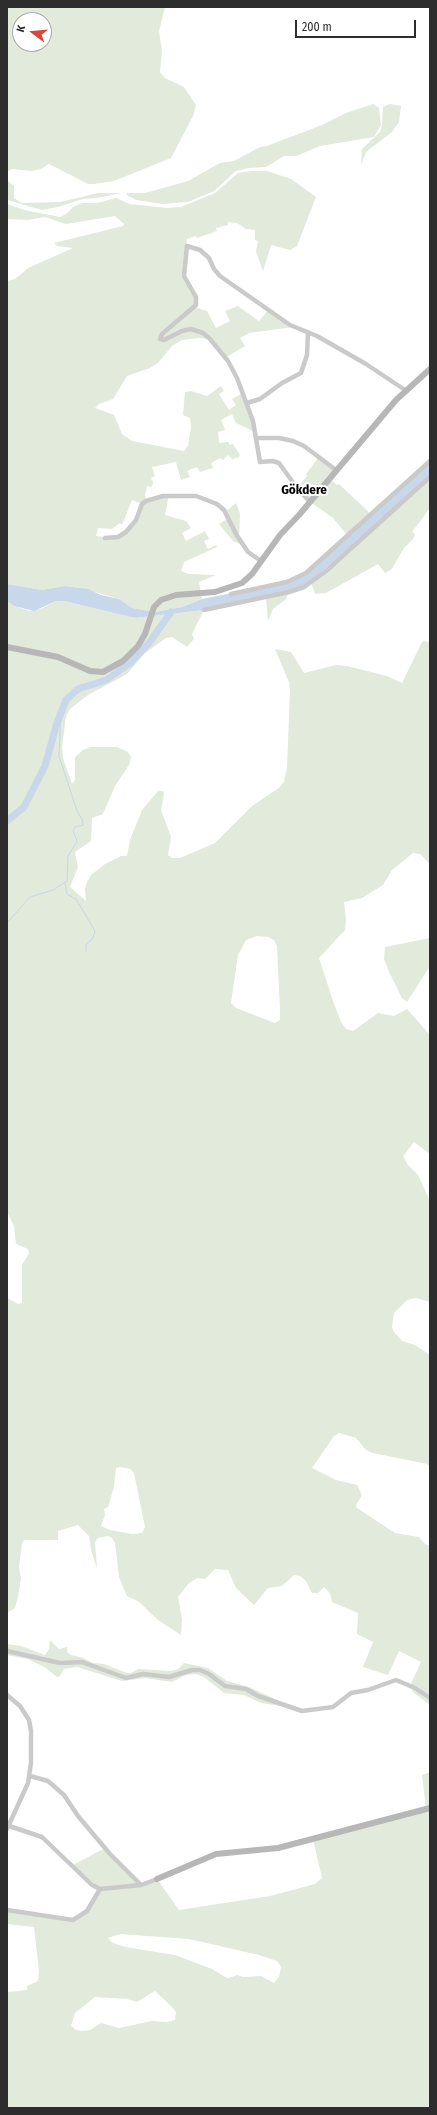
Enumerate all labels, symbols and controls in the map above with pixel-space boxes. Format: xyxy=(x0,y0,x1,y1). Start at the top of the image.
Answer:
north arrow xyxy=(12,12,52,52)
scale bar xyxy=(297,12,418,38)
text: 200 m xyxy=(302,20,332,34)
text: K xyxy=(14,24,28,34)
district label: Gökdere xyxy=(281,482,327,498)

